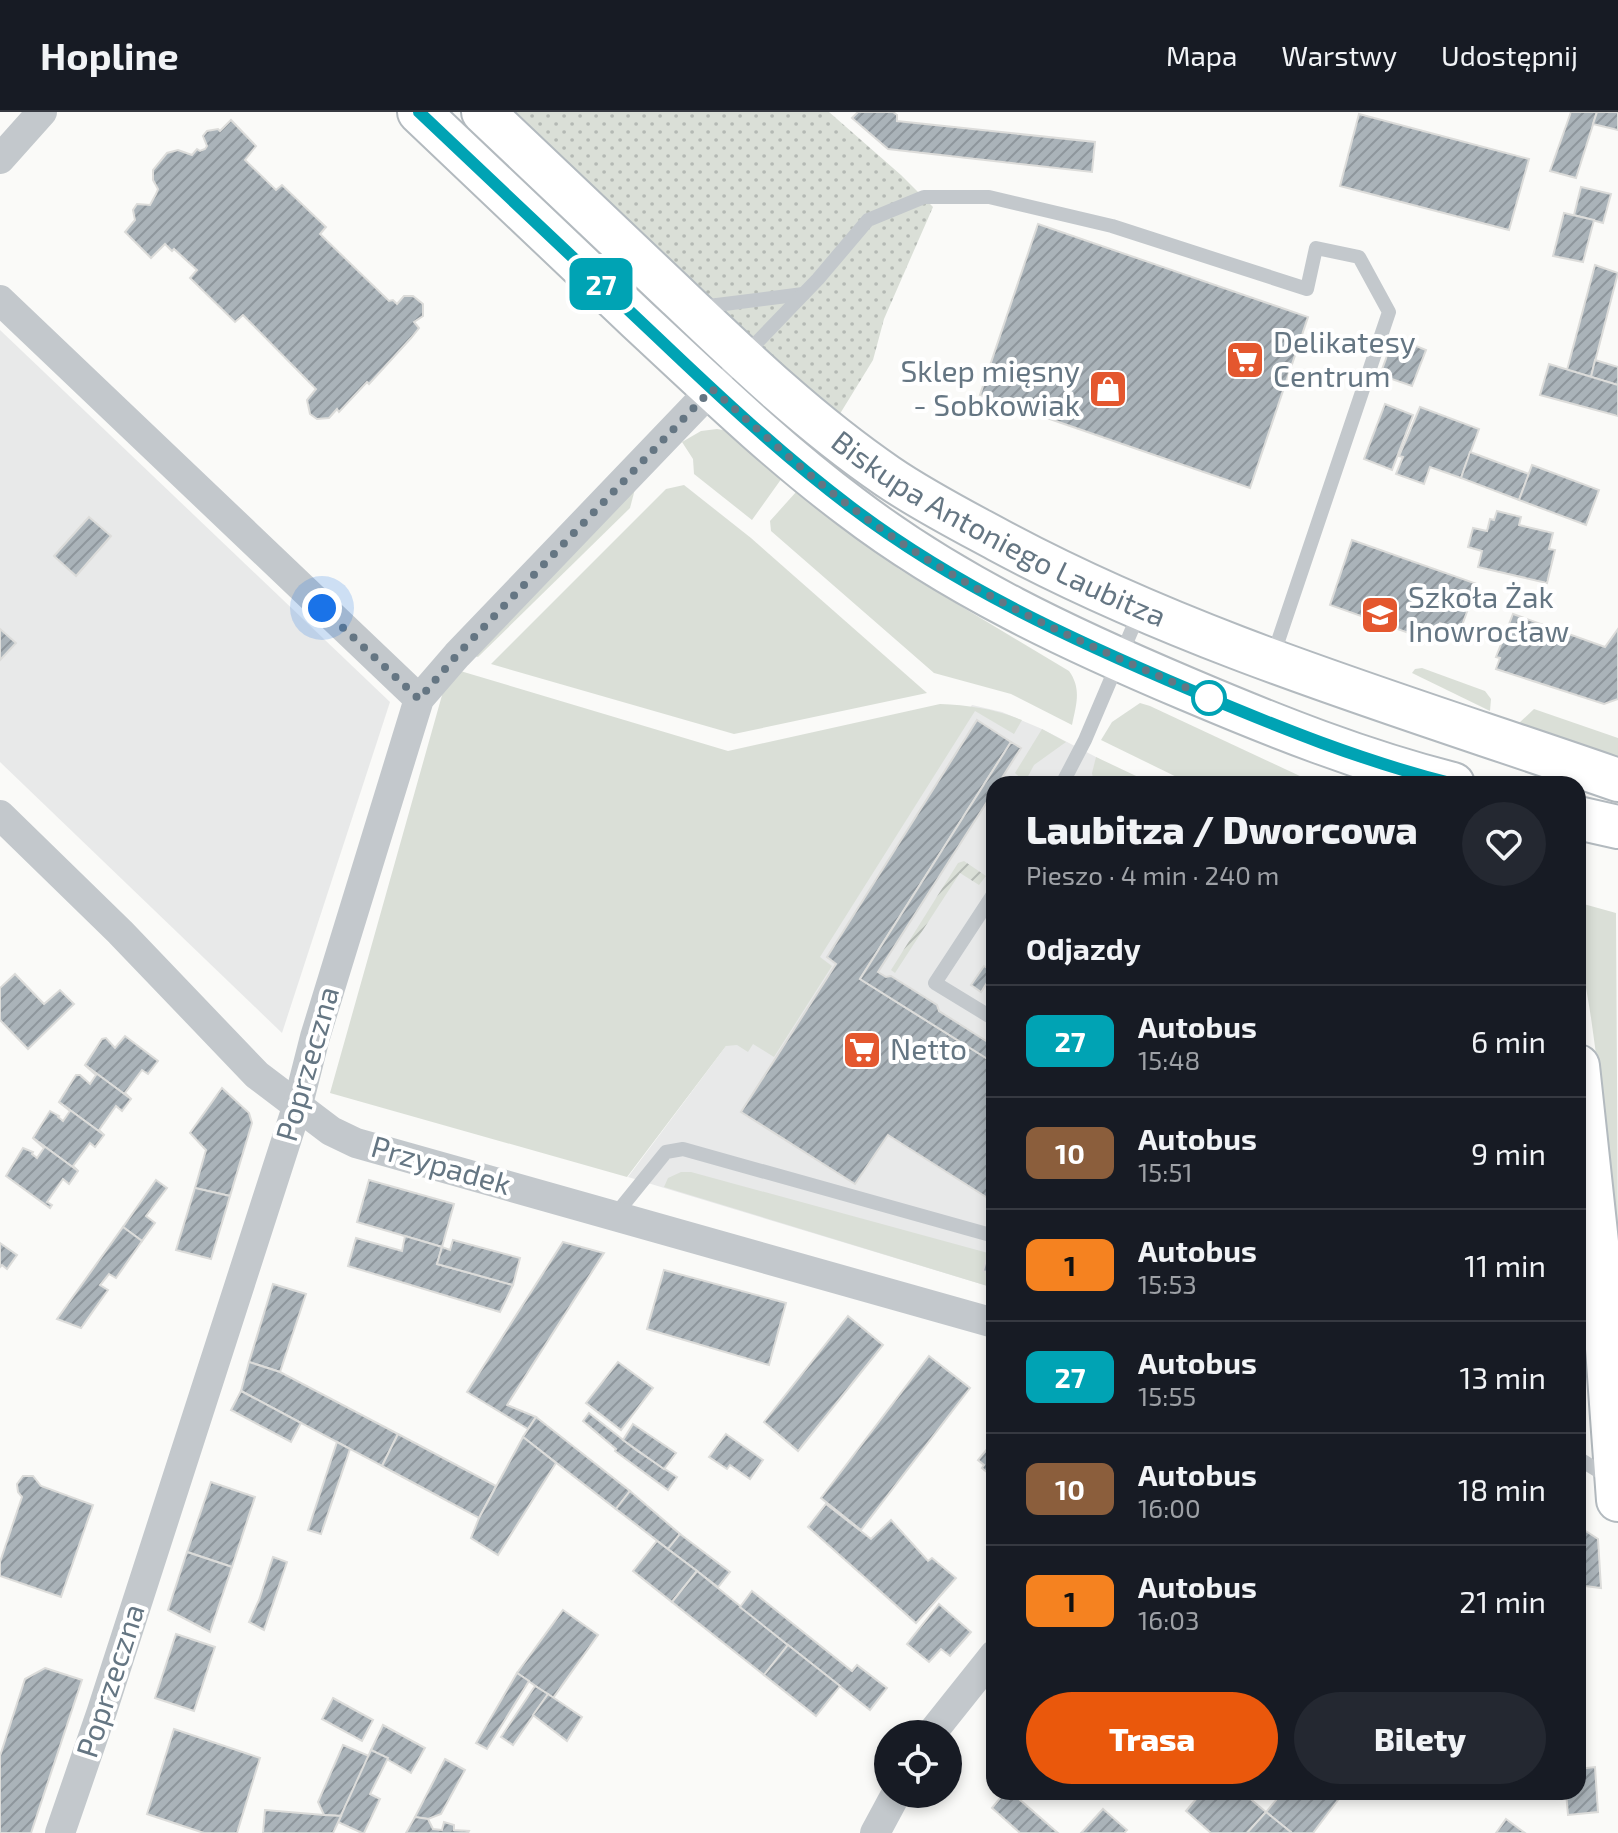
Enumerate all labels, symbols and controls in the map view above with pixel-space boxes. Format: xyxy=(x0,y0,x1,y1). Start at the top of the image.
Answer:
text: Hopline xyxy=(40,32,179,78)
text: Mapa xyxy=(1166,38,1237,72)
text: Warstwy xyxy=(1281,38,1397,72)
text: Udostępnij xyxy=(1441,38,1578,72)
line badge: 27 xyxy=(565,258,637,310)
text: 27 xyxy=(585,267,617,301)
place label: Delikatesy Centrum xyxy=(1273,323,1416,393)
supermarket icon: Delikatesy Centrum xyxy=(1224,339,1266,381)
place label: Sklep mięsny - Sobkowiak xyxy=(900,352,1080,422)
shop icon: Sklep mięsny - Sobkowiak xyxy=(1087,368,1129,410)
street label: Biskupa Antoniego Laubitza xyxy=(825,422,1172,633)
place label: Szkoła Żak Inowrocław xyxy=(1408,578,1569,648)
your location xyxy=(302,588,342,628)
school or university icon: Szkoła Żak Inowrocław xyxy=(1359,594,1401,636)
unlabelled marker xyxy=(1192,681,1226,715)
button: heart xyxy=(1462,802,1546,886)
text: Laubitza / Dworcowa xyxy=(1026,806,1417,852)
text: Pieszo · 4 min · 240 m xyxy=(1026,859,1279,890)
text: Odjazdy xyxy=(1026,930,1141,966)
street label: Poprzeczna xyxy=(267,982,345,1145)
text: Autobus xyxy=(1138,1008,1257,1044)
text: 6 min xyxy=(1471,1023,1546,1059)
text: 27 xyxy=(1054,1024,1086,1058)
supermarket icon: Netto xyxy=(841,1029,883,1071)
place label: Netto xyxy=(890,1030,967,1066)
text: 15:48 xyxy=(1138,1044,1200,1075)
text: Autobus xyxy=(1138,1120,1257,1156)
street label: Przypadek xyxy=(368,1127,515,1201)
text: 9 min xyxy=(1471,1135,1546,1171)
text: 10 xyxy=(1055,1136,1085,1170)
text: 15:51 xyxy=(1138,1156,1193,1187)
text: Autobus xyxy=(1138,1232,1257,1268)
text: 11 min xyxy=(1464,1247,1546,1283)
text: 1 xyxy=(1064,1248,1076,1282)
text: 15:53 xyxy=(1138,1268,1197,1299)
text: Autobus xyxy=(1138,1344,1257,1380)
text: 13 min xyxy=(1460,1359,1546,1395)
text: 27 xyxy=(1054,1360,1086,1394)
text: 15:55 xyxy=(1138,1380,1196,1411)
text: Autobus xyxy=(1138,1456,1257,1492)
text: 18 min xyxy=(1458,1471,1546,1507)
text: 10 xyxy=(1055,1472,1085,1506)
text: 16:00 xyxy=(1138,1492,1201,1523)
text: Autobus xyxy=(1138,1568,1257,1604)
text: 21 min xyxy=(1459,1583,1546,1619)
text: 1 xyxy=(1064,1584,1076,1618)
street label: Poprzeczna xyxy=(67,1599,151,1762)
text: 16:03 xyxy=(1138,1604,1200,1635)
button: Trasa xyxy=(1026,1692,1278,1784)
button: Bilety xyxy=(1294,1692,1546,1784)
map controls xyxy=(874,1720,962,1808)
button: locate xyxy=(874,1720,962,1808)

